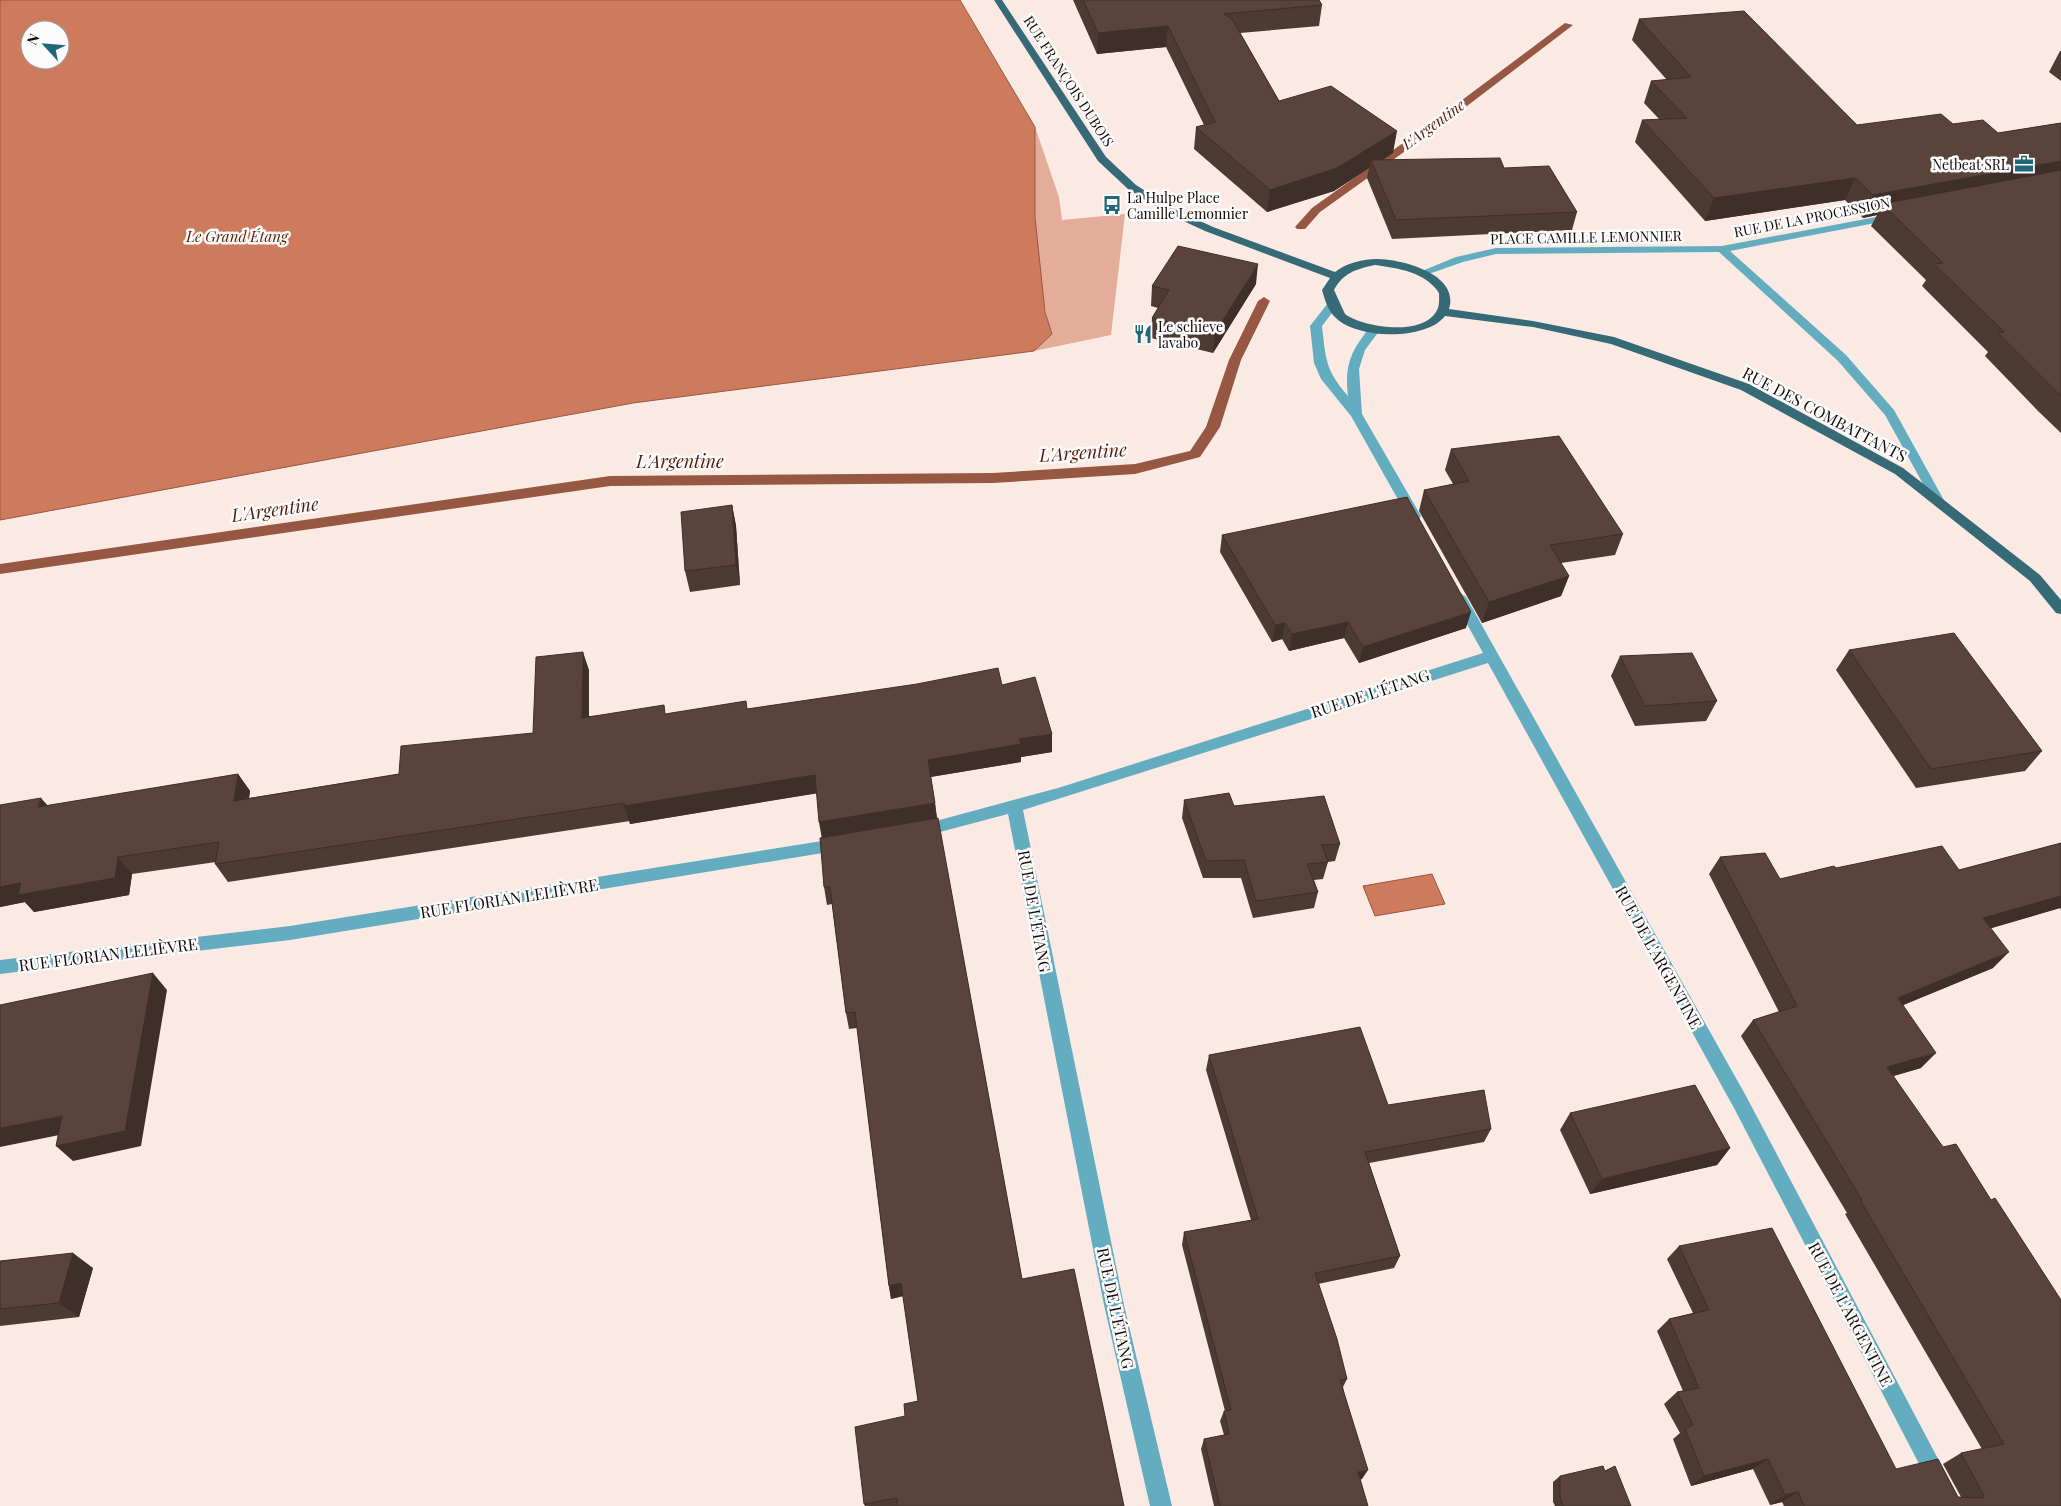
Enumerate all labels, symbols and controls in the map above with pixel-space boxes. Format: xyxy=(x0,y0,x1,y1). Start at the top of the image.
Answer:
street label: RUE FRANÇOIS DUBOIS xyxy=(1020,12,1118,150)
north arrow xyxy=(20,20,70,70)
text: N xyxy=(22,30,44,48)
water label: L'Argentine xyxy=(1397,94,1469,154)
office icon: Netbeat SRL xyxy=(2013,153,2035,175)
place label: Netbeat SRL xyxy=(1932,155,2009,174)
place label: La Hulpe Place Camille Lemonnier xyxy=(1127,188,1249,223)
street label: RUE DE LA PROCESSION xyxy=(1732,193,1892,241)
bus stop icon: La Hulpe Place Camille Lemonnier xyxy=(1101,194,1123,216)
water label: Le Grand Étang xyxy=(185,226,289,246)
street label: PLACE CAMILLE LEMONNIER xyxy=(1490,226,1683,248)
place label: Le schieve lavabo xyxy=(1158,317,1223,352)
restaurant icon: Le schieve lavabo xyxy=(1132,323,1154,345)
street label: RUE DES COMBATTANTS xyxy=(1739,362,1911,466)
water label: L'Argentine xyxy=(1037,437,1128,467)
water label: L'Argentine xyxy=(635,449,724,473)
water label: L'Argentine xyxy=(229,491,320,527)
street label: RUE DE L'ÉTANG xyxy=(1308,664,1432,722)
street label: RUE DE L'ÉTANG xyxy=(1014,848,1056,974)
street label: RUE FLORIAN LELIÈVRE xyxy=(419,874,599,922)
street label: RUE DE L'ARGENTINE xyxy=(1611,882,1707,1032)
street label: RUE FLORIAN LELIÈVRE xyxy=(17,933,199,975)
street label: RUE DE L'ARGENTINE xyxy=(1804,1238,1898,1390)
street label: RUE DE L'ÉTANG xyxy=(1093,1245,1139,1371)

